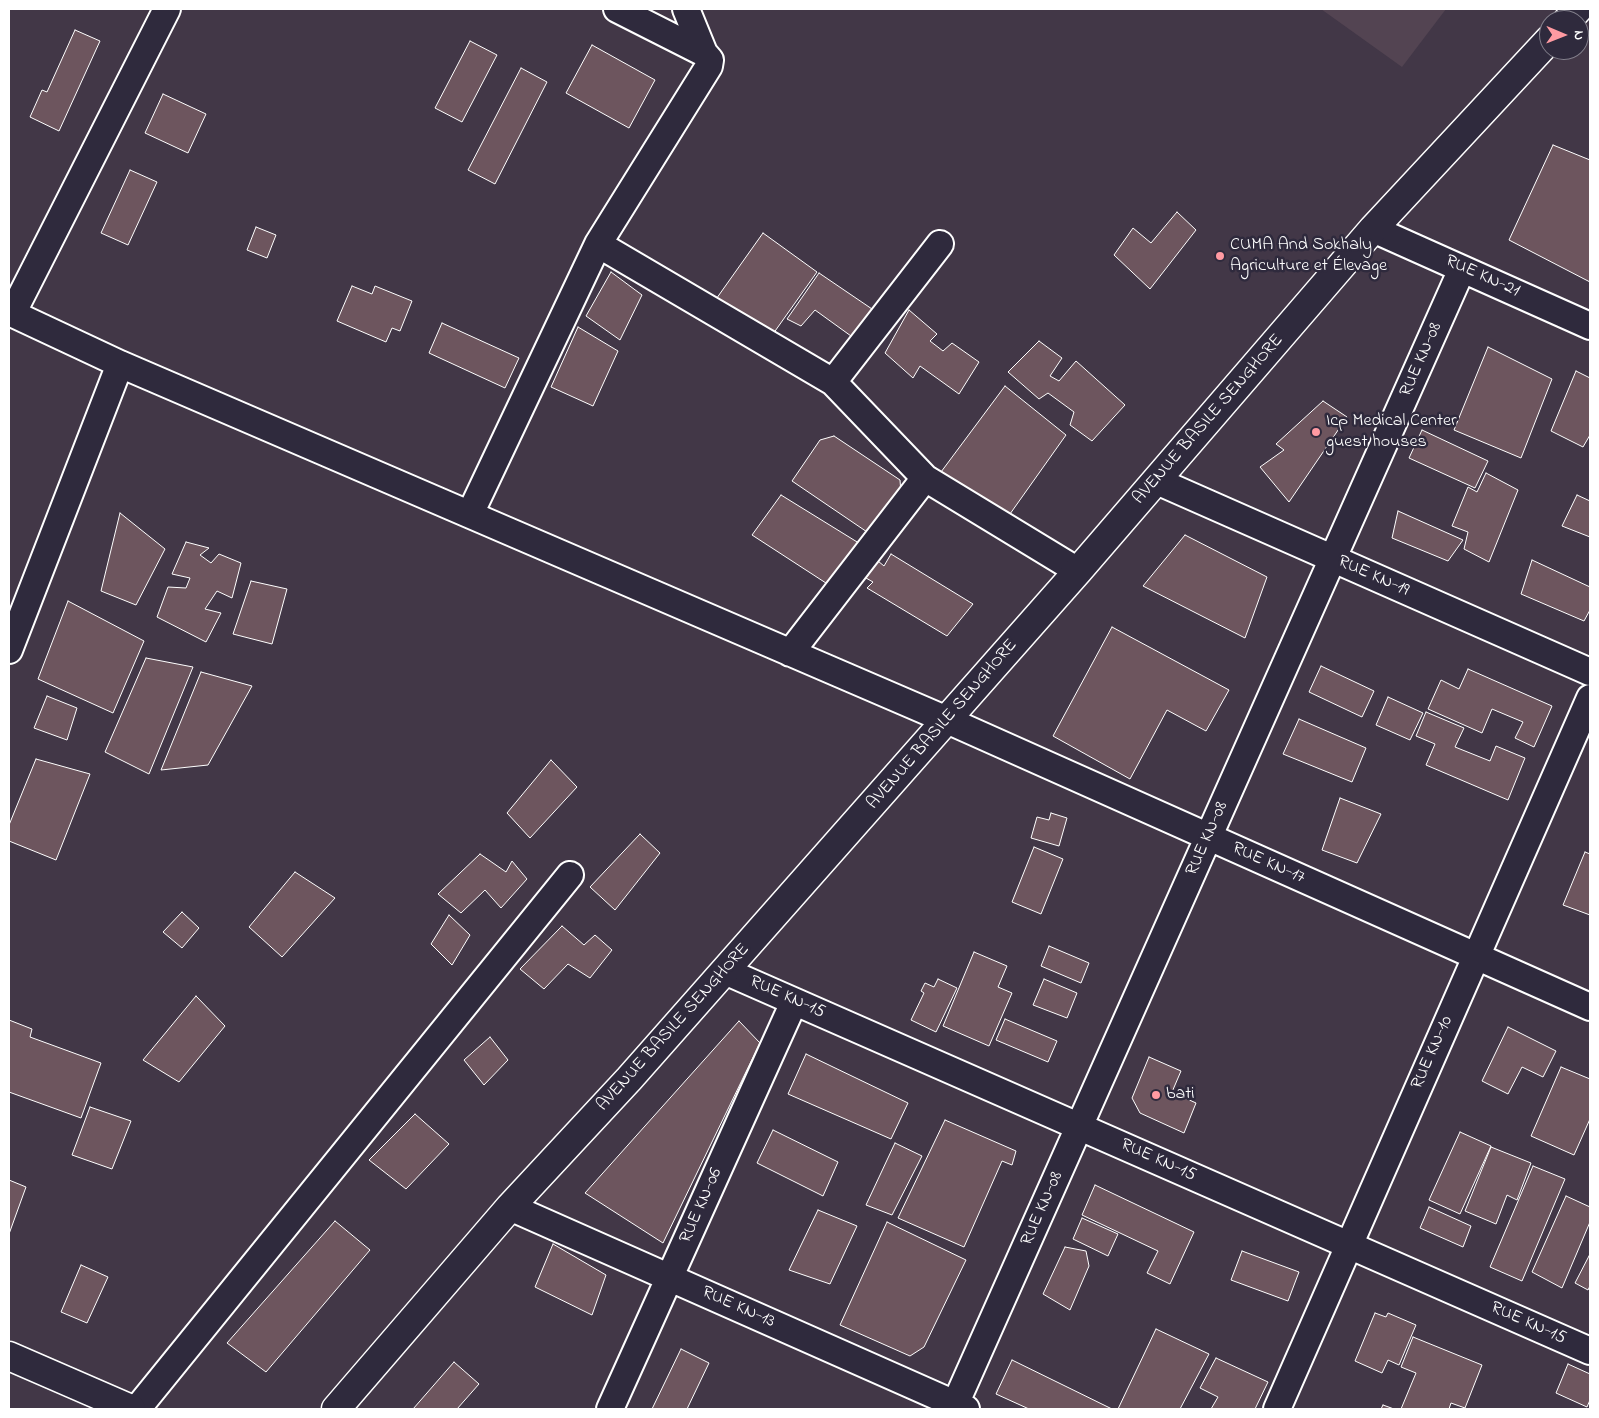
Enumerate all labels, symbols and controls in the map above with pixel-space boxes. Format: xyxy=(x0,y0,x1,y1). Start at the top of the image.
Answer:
north arrow xyxy=(1539,10,1589,60)
text: N xyxy=(1568,30,1589,40)
place label: CUMA And Sokhaly Agriculture et Élevage xyxy=(1230,235,1387,278)
marker: CUMA And Sokhaly Agriculture et Élevage xyxy=(1214,250,1226,262)
street label: RUE KN-21 xyxy=(1442,251,1522,303)
street label: RUE KN-08 xyxy=(1396,320,1448,400)
street label: AVENUE BASILE SENGHORE xyxy=(1129,330,1289,510)
place label: Icp Medical Center guest houses xyxy=(1326,411,1457,454)
marker: Icp Medical Center guest houses xyxy=(1310,426,1322,438)
street label: RUE KN-19 xyxy=(1334,552,1412,602)
street label: AVENUE BASILE SENGHORE xyxy=(863,635,1023,815)
street label: RUE KN-08 xyxy=(1182,799,1234,879)
street label: RUE KN-17 xyxy=(1228,838,1308,890)
street label: AVENUE BASILE SENGHORE xyxy=(593,940,755,1116)
street label: RUE KN-15 xyxy=(746,972,828,1024)
street label: RUE KN-10 xyxy=(1407,1013,1459,1093)
place label: bati xyxy=(1166,1084,1195,1106)
marker: bati xyxy=(1150,1089,1162,1101)
street label: RUE KN-15 xyxy=(1117,1135,1199,1187)
street label: RUE KN-06 xyxy=(676,1165,728,1247)
street label: RUE KN-08 xyxy=(1017,1169,1069,1249)
street label: RUE KN-13 xyxy=(698,1282,778,1334)
street label: RUE KN-15 xyxy=(1487,1298,1569,1350)

